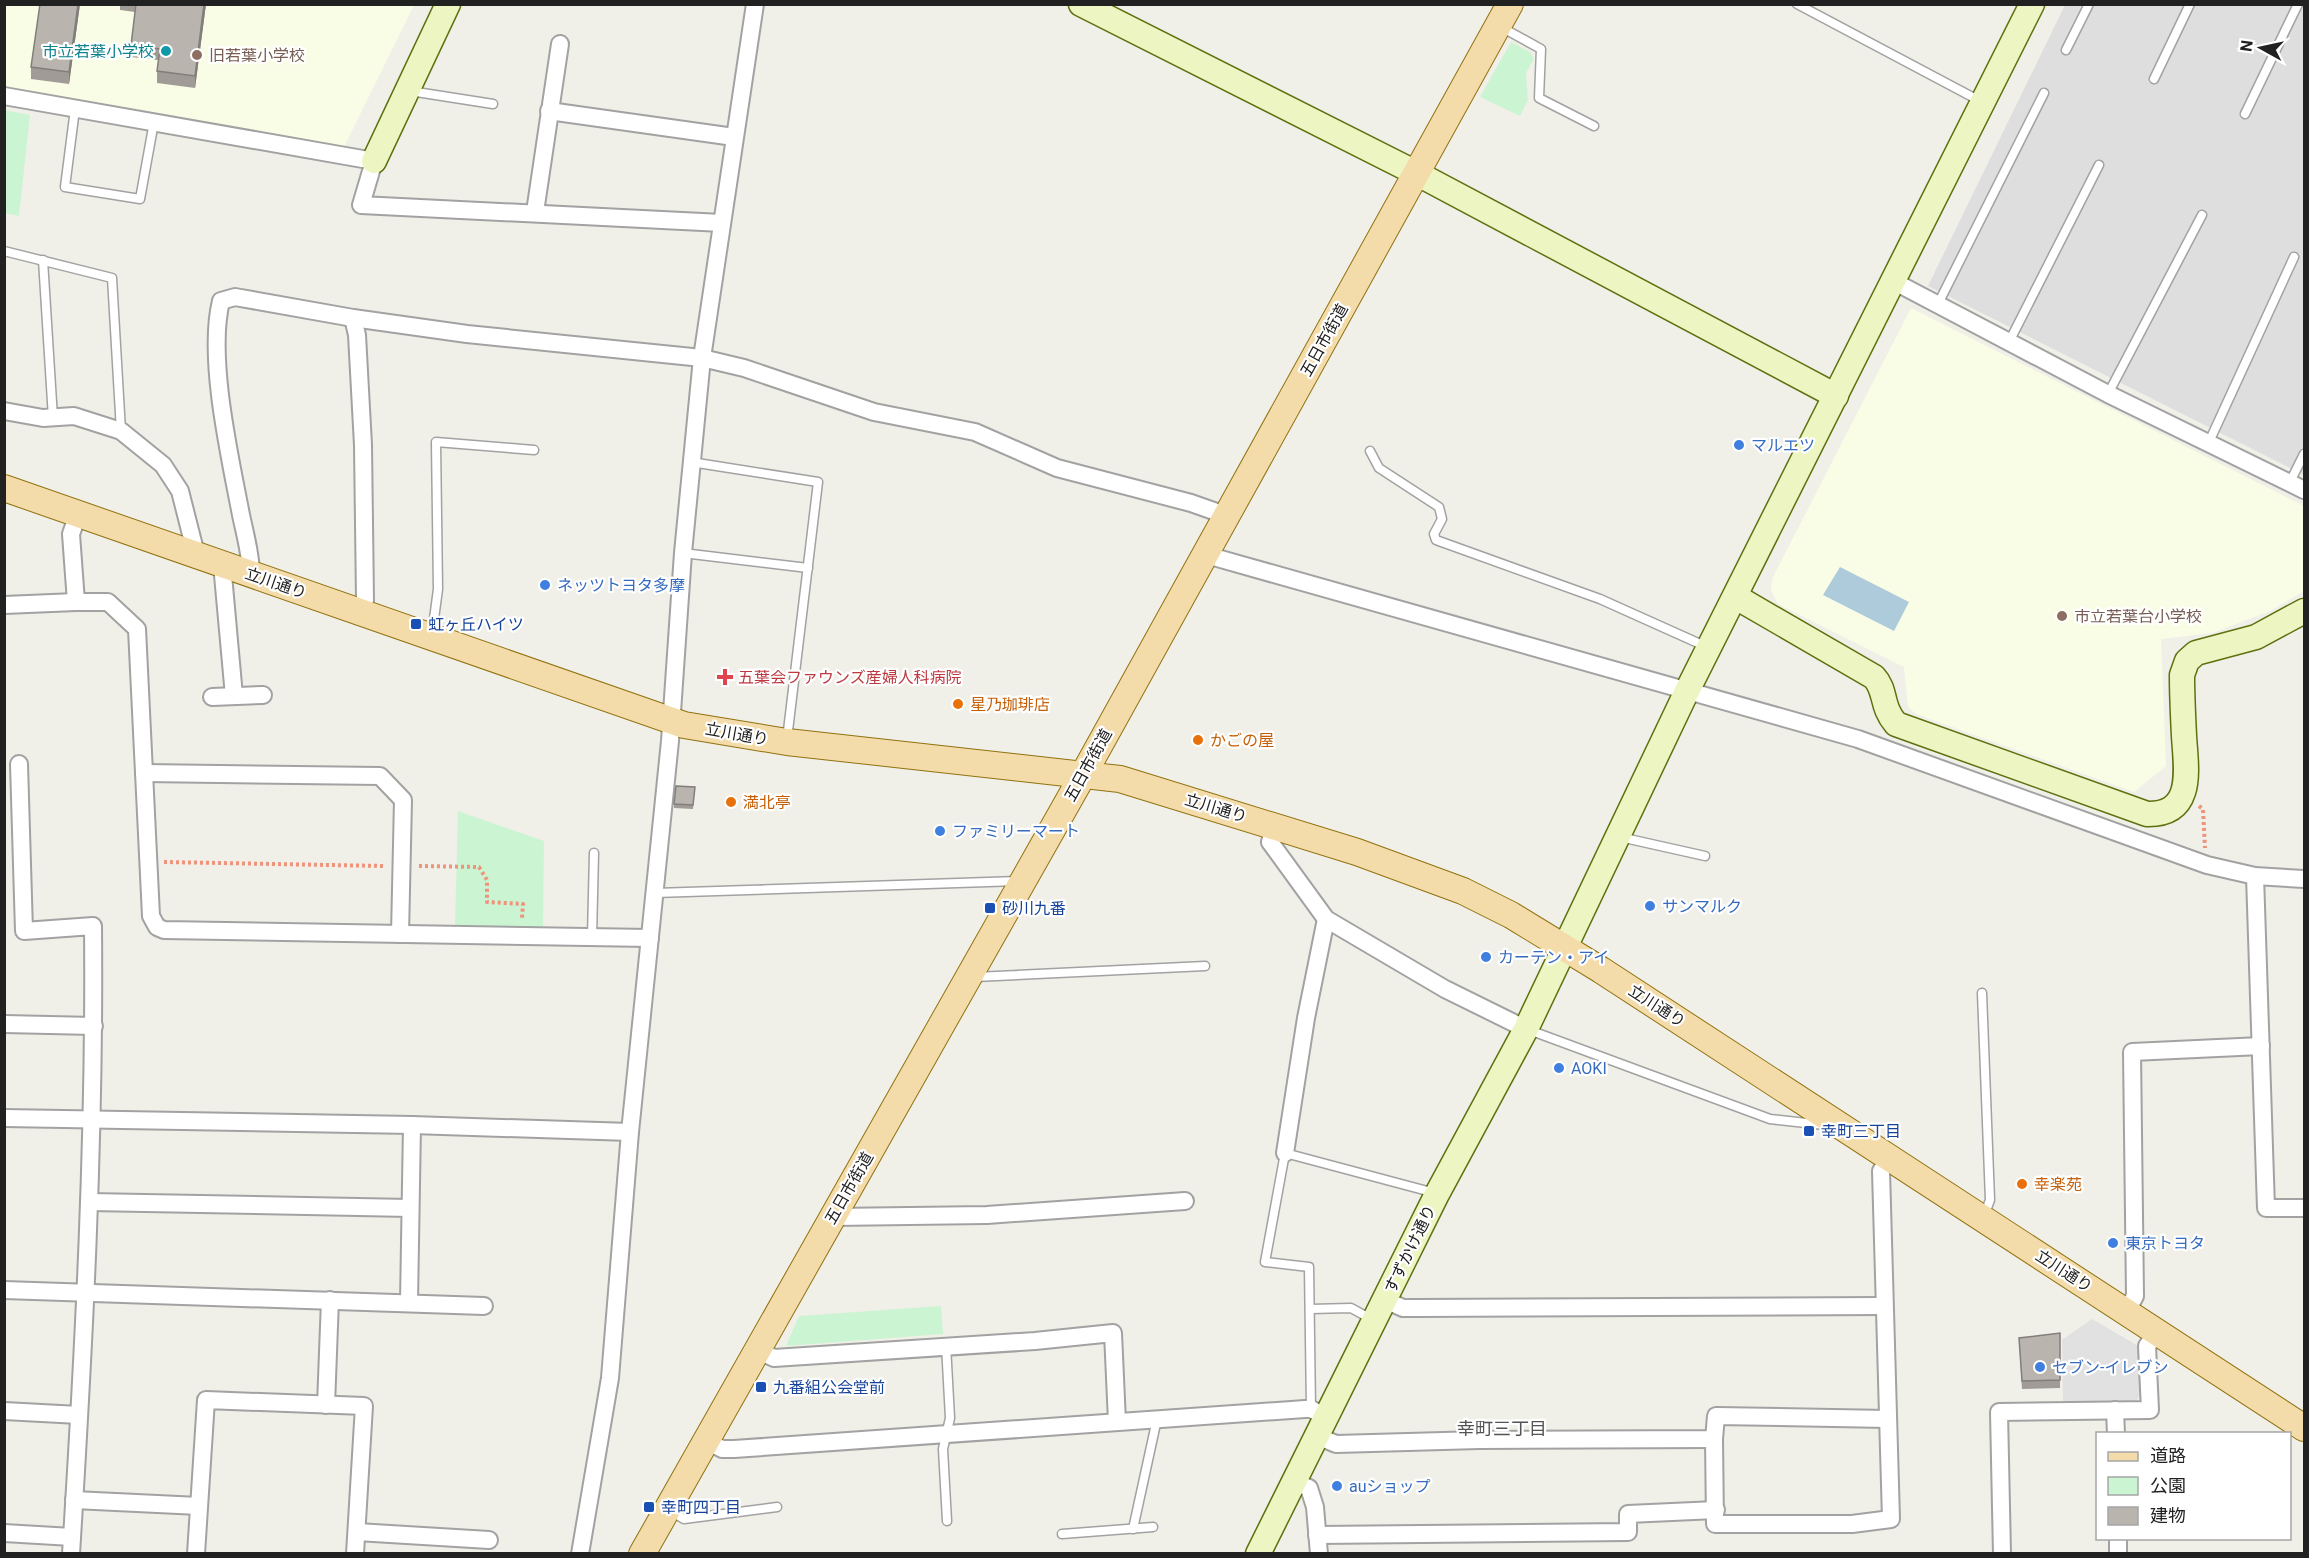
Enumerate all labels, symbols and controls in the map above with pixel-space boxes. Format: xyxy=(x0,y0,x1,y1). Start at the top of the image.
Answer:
north arrow xyxy=(2231,18,2291,78)
text: N xyxy=(2236,39,2257,53)
place label: 市立若葉小学校 xyxy=(42,42,154,61)
marker: 市立若葉小学校 xyxy=(159,44,173,58)
place label: 旧若葉小学校 xyxy=(209,46,305,65)
marker: 旧若葉小学校 xyxy=(190,48,204,62)
street label: 五日市街道 xyxy=(1296,300,1352,380)
place label: マルエツ xyxy=(1751,436,1815,455)
marker: マルエツ xyxy=(1732,438,1746,452)
street label: 立川通り xyxy=(243,564,309,602)
place label: ネッツトヨタ多摩 xyxy=(557,576,685,595)
marker: ネッツトヨタ多摩 xyxy=(538,578,552,592)
place label: 市立若葉台小学校 xyxy=(2074,607,2202,626)
marker: 市立若葉台小学校 xyxy=(2055,609,2069,623)
place label: 虹ヶ丘ハイツ xyxy=(428,615,524,634)
marker: 虹ヶ丘ハイツ xyxy=(409,617,423,631)
marker: 五葉会ファウンズ産婦人科病院 xyxy=(716,668,734,686)
place label: 五葉会ファウンズ産婦人科病院 xyxy=(738,668,962,687)
place label: 星乃珈琲店 xyxy=(970,695,1050,714)
marker: 星乃珈琲店 xyxy=(951,697,965,711)
street label: 立川通り xyxy=(704,719,770,749)
street label: 五日市街道 xyxy=(1060,725,1116,805)
place label: かごの屋 xyxy=(1210,731,1274,750)
marker: かごの屋 xyxy=(1191,733,1205,747)
street label: 立川通り xyxy=(1183,790,1249,826)
place label: 満北亭 xyxy=(743,793,791,812)
marker: 満北亭 xyxy=(724,795,738,809)
place label: ファミリーマート xyxy=(952,822,1080,841)
marker: ファミリーマート xyxy=(933,824,947,838)
place label: サンマルク xyxy=(1662,897,1742,916)
place label: 砂川九番 xyxy=(1002,899,1066,918)
marker: サンマルク xyxy=(1643,899,1657,913)
marker: 砂川九番 xyxy=(983,901,997,915)
place label: カーテン・アイ xyxy=(1498,948,1609,967)
marker: カーテン・アイ xyxy=(1479,950,1493,964)
street label: 立川通り xyxy=(1625,981,1689,1031)
place label: AOKI xyxy=(1571,1059,1607,1078)
marker: AOKI xyxy=(1552,1061,1566,1075)
place label: 幸町三丁目 xyxy=(1821,1122,1901,1141)
marker: 幸町三丁目 xyxy=(1802,1124,1816,1138)
street label: 五日市街道 xyxy=(821,1149,877,1227)
place label: 幸楽苑 xyxy=(2034,1175,2082,1194)
marker: 幸楽苑 xyxy=(2015,1177,2029,1191)
street label: すずかけ通り xyxy=(1380,1202,1440,1296)
place label: 東京トヨタ xyxy=(2125,1234,2205,1253)
marker: 東京トヨタ xyxy=(2106,1236,2120,1250)
street label: 立川通り xyxy=(2032,1246,2096,1296)
place label: セブン-イレブン xyxy=(2052,1358,2168,1377)
marker: セブン-イレブン xyxy=(2033,1360,2047,1374)
place label: 九番組公会堂前 xyxy=(773,1378,885,1397)
marker: 九番組公会堂前 xyxy=(754,1380,768,1394)
district label: 幸町三丁目 xyxy=(1457,1418,1547,1439)
legend xyxy=(2096,1432,2291,1540)
text: 道路 xyxy=(2150,1445,2186,1466)
text: 公園 xyxy=(2150,1475,2186,1496)
place label: auショップ xyxy=(1349,1477,1431,1496)
marker: auショップ xyxy=(1330,1479,1344,1493)
place label: 幸町四丁目 xyxy=(661,1498,741,1517)
marker: 幸町四丁目 xyxy=(642,1500,656,1514)
text: 建物 xyxy=(2150,1505,2186,1526)

